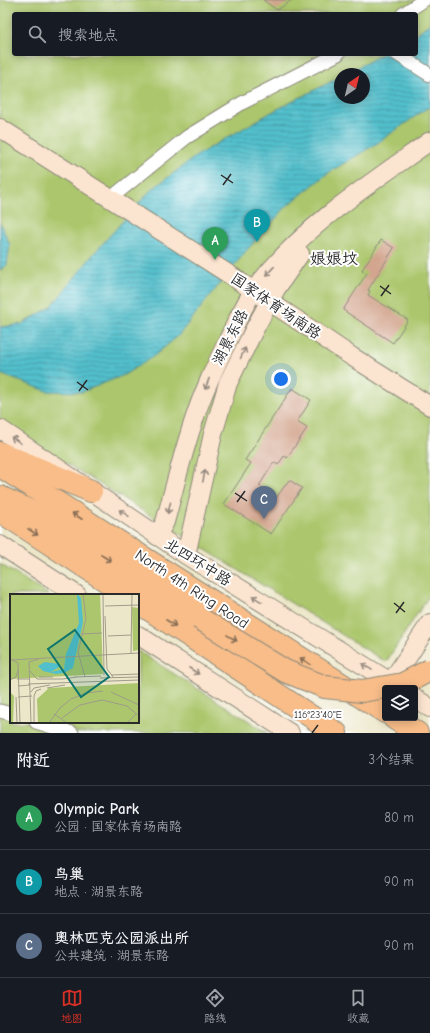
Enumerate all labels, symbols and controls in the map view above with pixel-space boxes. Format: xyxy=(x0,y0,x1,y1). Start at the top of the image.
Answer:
search box xyxy=(12,12,418,56)
icon: search xyxy=(26,23,48,45)
text: 搜索地点 xyxy=(58,26,118,44)
north arrow xyxy=(334,68,370,104)
pin: B xyxy=(244,209,270,242)
pin: A xyxy=(202,227,228,260)
district label: 娘娘坟 xyxy=(310,250,358,268)
one-way arrow xyxy=(266,266,275,276)
street label: 国家体育场南路 xyxy=(227,269,325,343)
street label: 湖景东路 xyxy=(208,306,252,368)
one-way arrow xyxy=(240,347,247,359)
your location xyxy=(271,369,291,389)
one-way arrow xyxy=(203,378,211,390)
one-way arrow xyxy=(11,436,22,444)
one-way arrow xyxy=(200,470,208,483)
pin: C xyxy=(251,486,277,519)
one-way arrow xyxy=(164,502,172,515)
one-way arrow xyxy=(118,509,129,518)
one-way arrow xyxy=(72,512,83,520)
one-way arrow xyxy=(27,528,38,536)
street label: 北四环中路 xyxy=(161,534,235,590)
street label: North 4th Ring Road xyxy=(132,546,252,632)
one-way arrow xyxy=(101,554,112,562)
inset map xyxy=(10,594,139,723)
one-way arrow xyxy=(251,594,263,602)
one-way arrow xyxy=(165,619,176,628)
one-way arrow xyxy=(226,635,238,643)
one-way arrow xyxy=(299,657,311,665)
one-way arrow xyxy=(362,663,373,671)
one-way arrow xyxy=(188,667,199,675)
map controls xyxy=(382,685,418,721)
button: layers xyxy=(382,685,418,721)
text: 116°23'40"E xyxy=(294,709,342,721)
text: 附近 xyxy=(16,751,50,770)
text: 3个结果 xyxy=(368,752,414,767)
text: Olympic Park xyxy=(54,800,139,818)
text: A xyxy=(25,810,33,825)
text: 80 m xyxy=(384,810,414,825)
text: 公园 · 国家体育场南路 xyxy=(54,819,182,834)
text: 鸟巢 xyxy=(54,865,84,883)
text: B xyxy=(25,874,33,889)
text: 90 m xyxy=(384,874,414,889)
text: 地点 · 湖景东路 xyxy=(54,884,143,899)
text: 奥林匹克公园派出所 xyxy=(54,929,189,947)
text: C xyxy=(25,938,33,953)
text: 90 m xyxy=(384,938,414,953)
text: 公共建筑 · 湖景东路 xyxy=(54,948,169,963)
tab: 地图 xyxy=(61,987,83,1025)
tab: 路线 xyxy=(204,987,226,1025)
tab: 收藏 xyxy=(347,987,369,1025)

